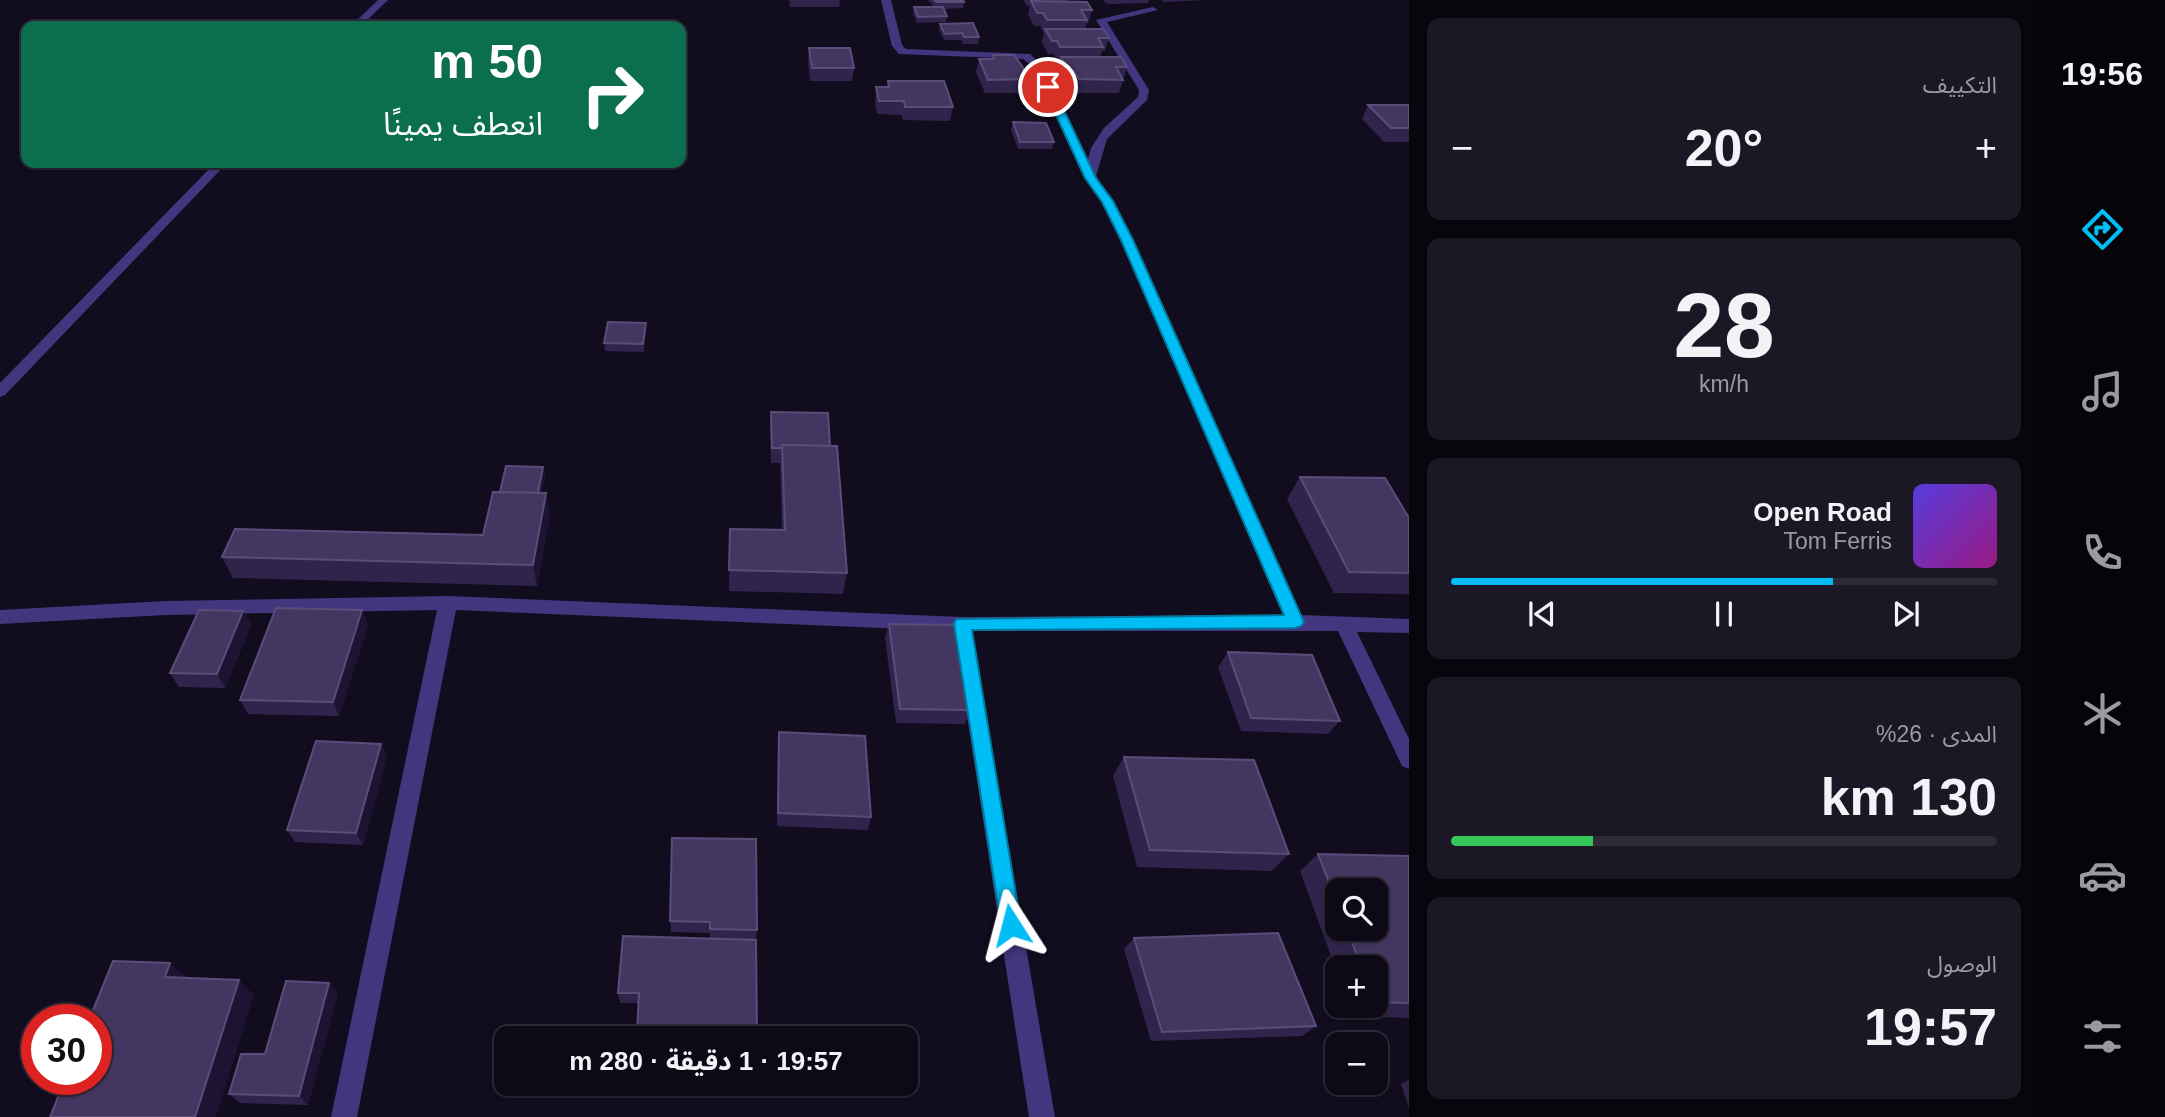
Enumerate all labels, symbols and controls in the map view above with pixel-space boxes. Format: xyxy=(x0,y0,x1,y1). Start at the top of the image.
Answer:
text: 50 m xyxy=(431,34,543,88)
icon: right xyxy=(567,49,658,140)
text: 19:56 xyxy=(2061,56,2143,92)
pin xyxy=(1018,57,1078,117)
icon: arrive xyxy=(1029,68,1067,106)
text: التكييف xyxy=(1923,72,1997,98)
text: انعطف يمينًا xyxy=(383,106,543,142)
text: 20° xyxy=(1685,119,1763,177)
text: − xyxy=(1451,127,1473,169)
text: + xyxy=(1975,127,1997,169)
icon: directions xyxy=(2078,205,2127,254)
text: 28 xyxy=(1673,275,1775,376)
icon: music xyxy=(2078,367,2127,416)
text: km/h xyxy=(1699,371,1749,397)
text: Open Road xyxy=(1753,497,1892,527)
text: Tom Ferris xyxy=(1783,528,1892,554)
icon: phone xyxy=(2078,528,2127,577)
icon: previous xyxy=(1523,595,1561,633)
icon: pause xyxy=(1705,595,1743,633)
icon: next xyxy=(1887,595,1925,633)
icon: climate xyxy=(2078,689,2127,738)
text: المدى · 26% xyxy=(1876,721,1997,747)
text: 130 km xyxy=(1821,768,1997,826)
icon: car xyxy=(2078,851,2127,900)
map controls xyxy=(1325,878,1388,1095)
button: search xyxy=(1325,878,1388,941)
position arrow xyxy=(974,888,1048,962)
text: الوصول xyxy=(1927,951,1997,977)
button: + xyxy=(1325,955,1388,1018)
text: 19:57 xyxy=(1864,998,1997,1056)
speed limit sign: 30 xyxy=(21,1004,112,1095)
icon: filters xyxy=(2078,1012,2127,1061)
button: − xyxy=(1325,1032,1388,1095)
text: 19:57 · 1 دقيقة · 280 m xyxy=(569,1046,843,1076)

